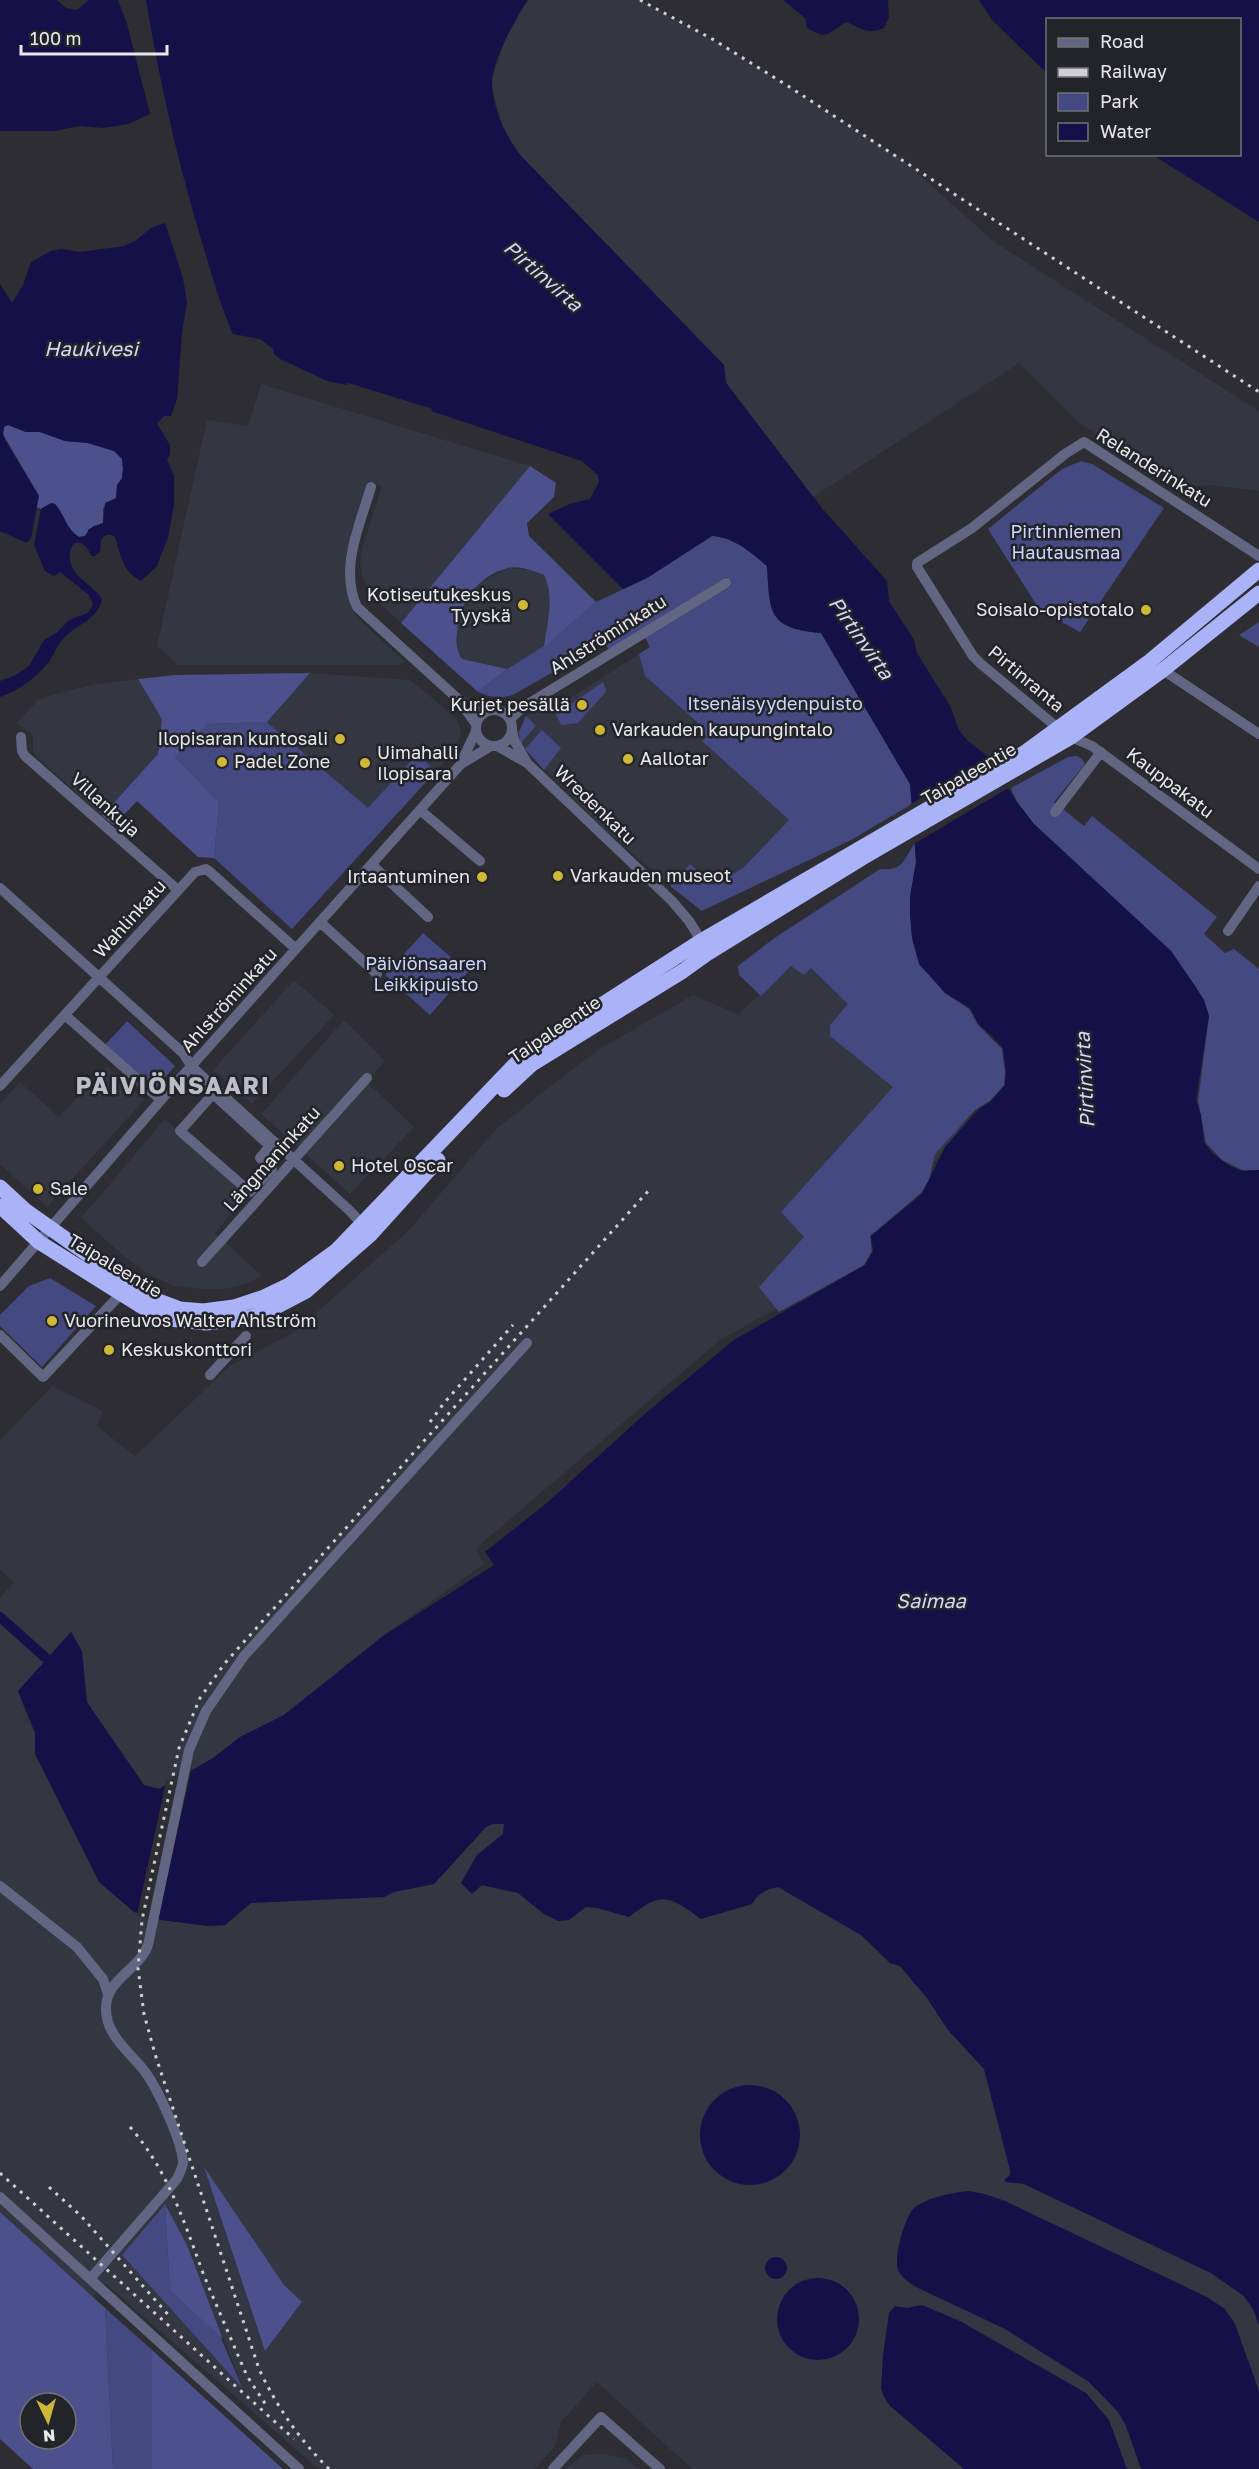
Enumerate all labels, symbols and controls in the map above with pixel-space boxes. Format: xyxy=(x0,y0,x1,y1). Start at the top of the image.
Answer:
scale bar xyxy=(21,18,166,56)
legend xyxy=(1046,18,1241,156)
text: 100 m xyxy=(30,27,81,49)
text: Road xyxy=(1100,30,1144,52)
text: Railway xyxy=(1100,60,1167,82)
text: Park xyxy=(1100,90,1139,112)
text: Water xyxy=(1100,120,1151,142)
water label: Pirtinvirta xyxy=(500,235,588,316)
water label: Haukivesi xyxy=(44,336,140,360)
street label: Relanderinkatu xyxy=(1093,423,1216,511)
park label: Pirtinniemen Hautausmaa xyxy=(1011,520,1121,563)
place label: Kotiseutukeskus Tyyskä xyxy=(367,583,511,626)
street label: Ahlströminkatu xyxy=(545,590,670,679)
water label: Pirtinvirta xyxy=(824,591,900,684)
marker: Kotiseutukeskus Tyyskä xyxy=(516,598,530,612)
place label: Soisalo-opistotalo xyxy=(976,598,1134,620)
marker: Soisalo-opistotalo xyxy=(1139,603,1153,617)
street label: Pirtinranta xyxy=(984,640,1069,716)
park label: Itsenäisyydenpuisto xyxy=(687,692,863,714)
place label: Kurjet pesällä xyxy=(450,693,570,715)
marker: Kurjet pesällä xyxy=(575,698,589,712)
place label: Varkauden kaupungintalo xyxy=(612,718,833,740)
marker: Varkauden kaupungintalo xyxy=(593,723,607,737)
place label: Ilopisaran kuntosali xyxy=(158,727,328,749)
marker: Ilopisaran kuntosali xyxy=(333,732,347,746)
street label: Taipaleentie xyxy=(917,737,1020,809)
place label: Uimahalli Ilopisara xyxy=(377,741,459,784)
street label: Kauppakatu xyxy=(1123,742,1219,822)
place label: Aallotar xyxy=(640,747,709,769)
place label: Padel Zone xyxy=(234,750,330,772)
marker: Aallotar xyxy=(621,752,635,766)
marker: Padel Zone xyxy=(215,755,229,769)
marker: Uimahalli Ilopisara xyxy=(358,756,372,770)
street label: Wredenkatu xyxy=(550,760,641,849)
street label: Villankuja xyxy=(66,767,145,841)
place label: Varkauden museot xyxy=(570,864,731,886)
place label: Irtaantuminen xyxy=(347,865,470,887)
marker: Varkauden museot xyxy=(551,869,565,883)
marker: Irtaantuminen xyxy=(475,870,489,884)
street label: Wahlinkatu xyxy=(88,875,170,962)
street label: Ahlströminkatu xyxy=(176,942,281,1056)
park label: Päiviönsaaren Leikkipuisto xyxy=(365,952,487,995)
street label: Taipaleentie xyxy=(505,991,604,1068)
water label: Pirtinvirta xyxy=(1069,1031,1098,1129)
district label: PÄIVIÖNSAARI xyxy=(76,1070,270,1099)
street label: Längmaninkatu xyxy=(218,1101,324,1215)
place label: Hotel Oscar xyxy=(351,1154,453,1176)
marker: Hotel Oscar xyxy=(332,1159,346,1173)
place label: Sale xyxy=(50,1177,88,1199)
marker: Sale xyxy=(31,1182,45,1196)
street label: Taipaleentie xyxy=(65,1229,166,1302)
place label: Vuorineuvos Walter Ahlström xyxy=(64,1309,316,1331)
marker: Vuorineuvos Walter Ahlström xyxy=(45,1314,59,1328)
place label: Keskuskonttori xyxy=(121,1338,252,1360)
marker: Keskuskonttori xyxy=(102,1343,116,1357)
water label: Saimaa xyxy=(896,1588,967,1612)
north arrow xyxy=(18,2391,78,2451)
text: N xyxy=(42,2425,56,2446)

